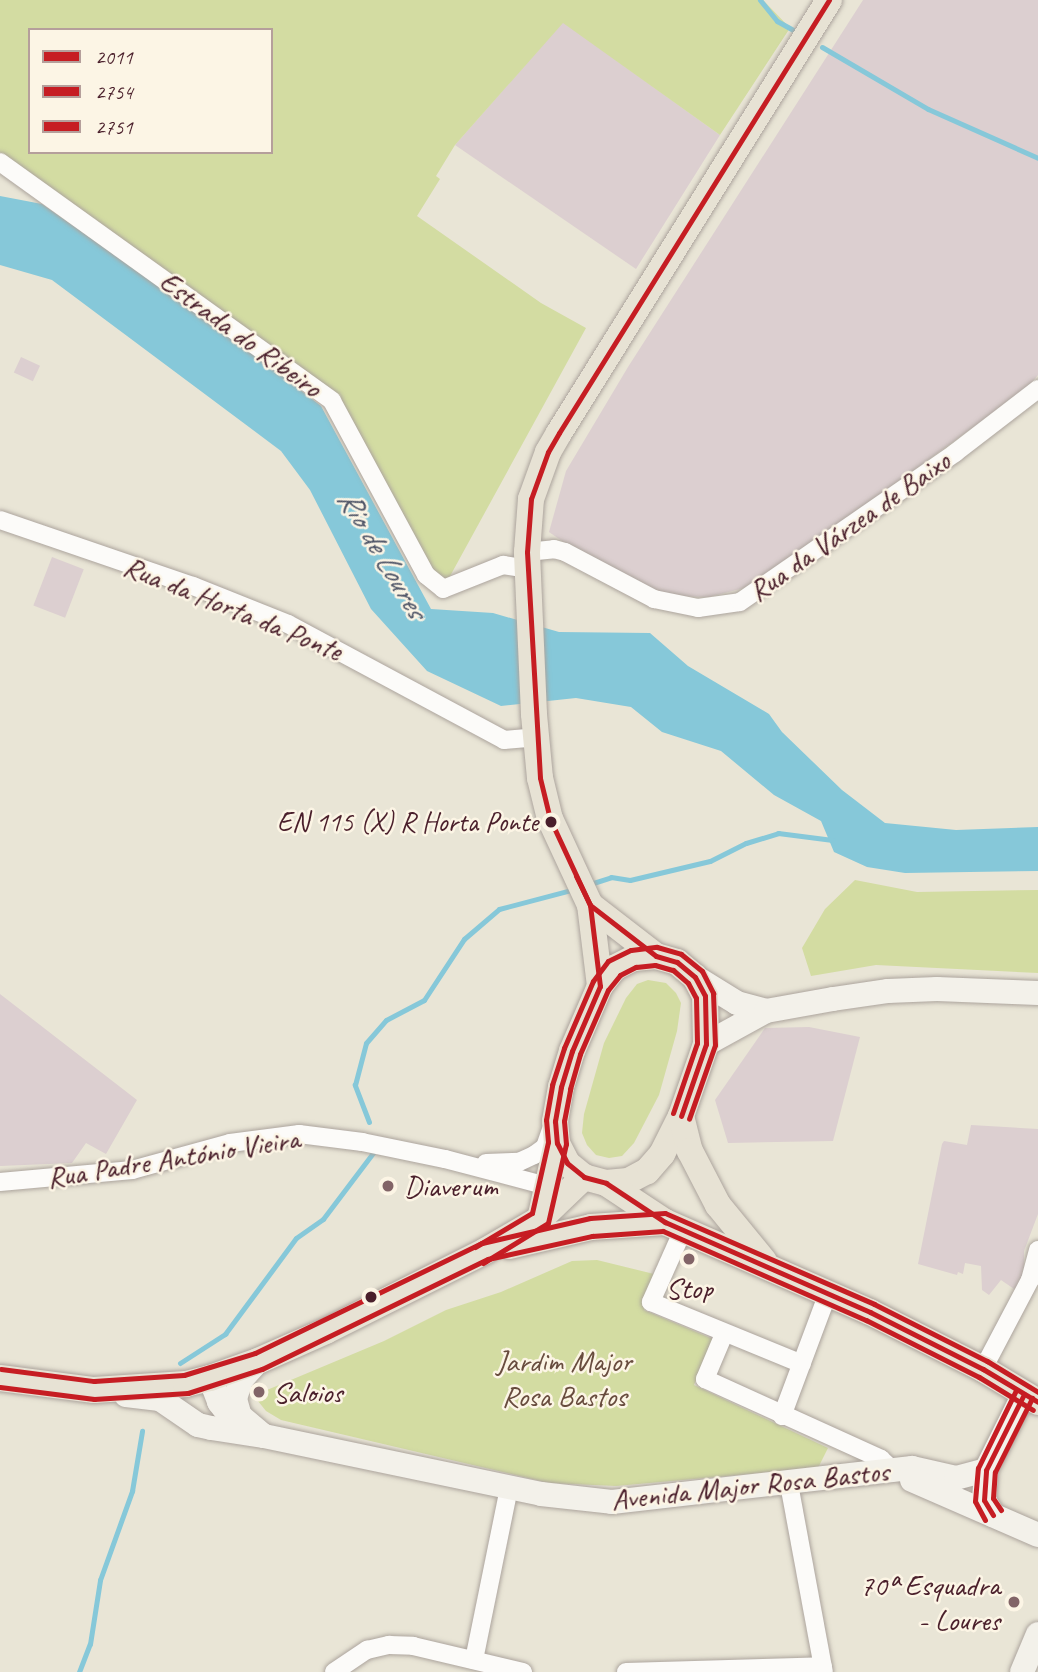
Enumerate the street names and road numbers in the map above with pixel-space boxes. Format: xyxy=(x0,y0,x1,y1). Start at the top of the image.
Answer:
street label: Estrada do Ribeiro xyxy=(153,263,329,405)
street label: Rua da Várzea de Baixo xyxy=(741,443,957,609)
street label: Rua da Horta da Ponte xyxy=(118,547,348,669)
street label: Rua Padre António Vieira xyxy=(44,1120,302,1196)
street label: Avenida Major Rosa Bastos xyxy=(609,1452,891,1518)

